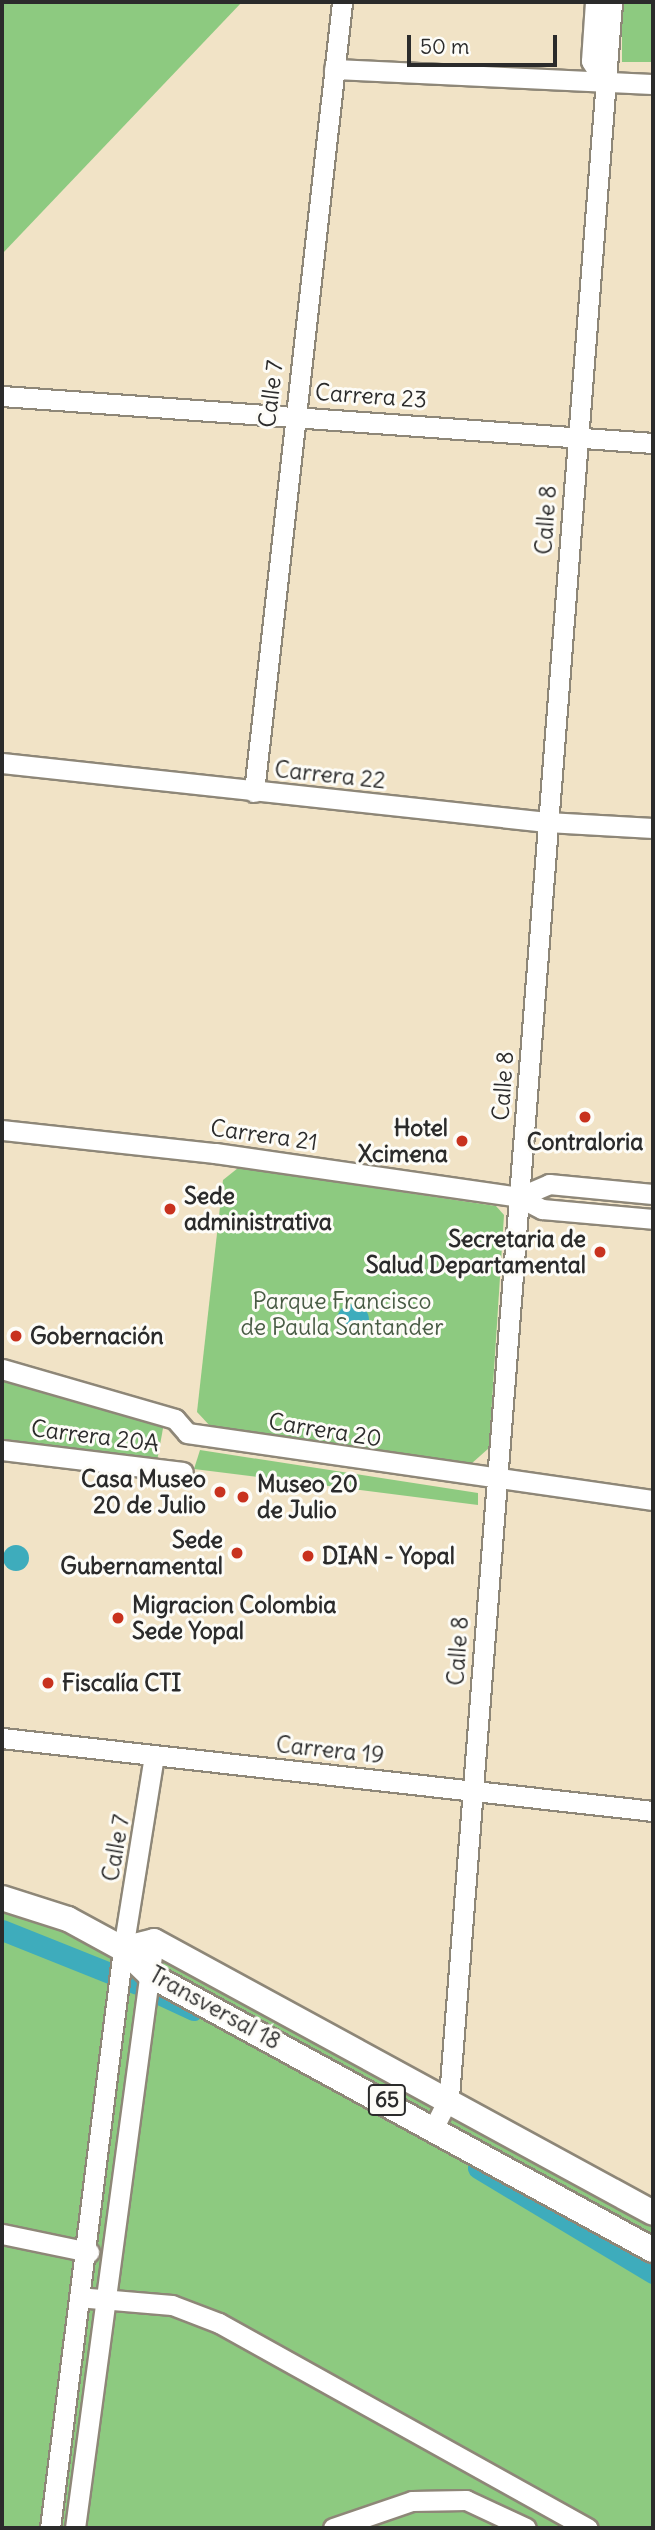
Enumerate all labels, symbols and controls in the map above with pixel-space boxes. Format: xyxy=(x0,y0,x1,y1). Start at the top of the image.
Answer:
scale bar xyxy=(410,21,560,65)
text: 50 m xyxy=(420,33,469,60)
street label: Calle 7 xyxy=(253,359,289,429)
street label: Carrera 23 xyxy=(314,378,428,414)
street label: Calle 8 xyxy=(530,484,562,556)
street label: Carrera 22 xyxy=(273,755,387,795)
street label: Calle 8 xyxy=(487,1050,519,1122)
marker: Contraloria xyxy=(577,1109,593,1125)
street label: Carrera 21 xyxy=(209,1114,319,1156)
place label: Hotel Xcimena xyxy=(358,1114,448,1168)
place label: Contraloria xyxy=(527,1128,643,1156)
marker: Hotel Xcimena xyxy=(454,1133,470,1149)
place label: Sede administrativa xyxy=(184,1182,332,1236)
marker: Sede administrativa xyxy=(162,1201,178,1217)
place label: Secretaria de Salud Departamental xyxy=(366,1225,586,1279)
marker: Secretaria de Salud Departamental xyxy=(592,1244,608,1260)
park label: Parque Francisco de Paula Santander xyxy=(240,1287,444,1341)
place label: Gobernación xyxy=(30,1322,163,1350)
marker: Gobernación xyxy=(8,1328,24,1344)
street label: Carrera 20 xyxy=(267,1407,383,1453)
street label: Carrera 20A xyxy=(29,1414,161,1458)
place label: Casa Museo 20 de Julio xyxy=(81,1465,206,1519)
place label: Museo 20 de Julio xyxy=(257,1470,358,1524)
marker: Casa Museo 20 de Julio xyxy=(212,1484,228,1500)
marker: Museo 20 de Julio xyxy=(235,1489,251,1505)
place label: Sede Gubernamental xyxy=(60,1526,223,1580)
place label: DIAN - Yopal xyxy=(322,1542,455,1570)
marker: Sede Gubernamental xyxy=(229,1545,245,1561)
marker: DIAN - Yopal xyxy=(300,1548,316,1564)
place label: Migracion Colombia Sede Yopal xyxy=(132,1591,336,1645)
marker: Migracion Colombia Sede Yopal xyxy=(110,1610,126,1626)
street label: Calle 8 xyxy=(442,1615,474,1687)
place label: Fiscalía CTI xyxy=(62,1669,181,1697)
marker: Fiscalía CTI xyxy=(40,1675,56,1691)
street label: Carrera 19 xyxy=(275,1731,385,1769)
street label: Calle 7 xyxy=(97,1812,135,1884)
street label: Transversal 18 xyxy=(144,1961,286,2055)
road number: 65 xyxy=(368,2082,406,2118)

